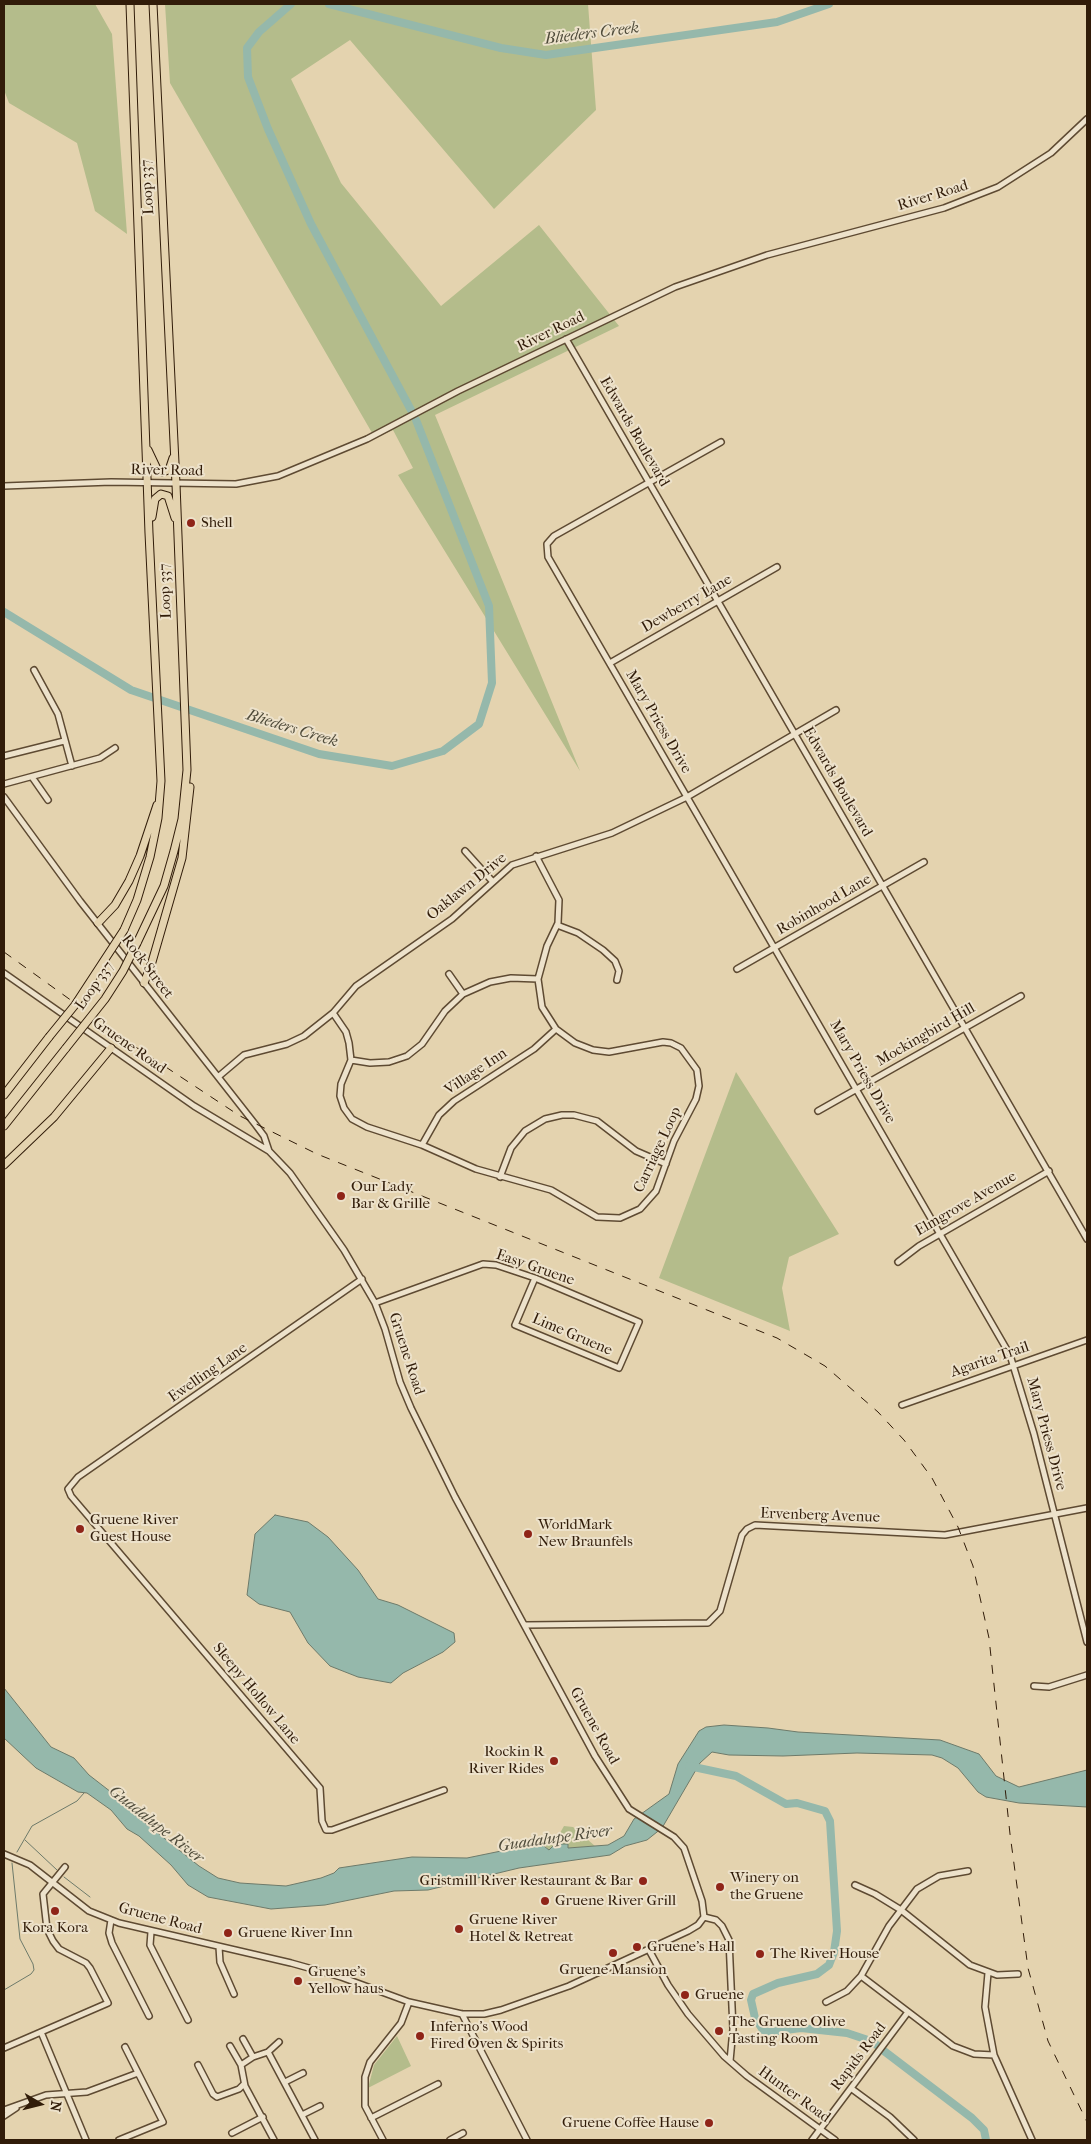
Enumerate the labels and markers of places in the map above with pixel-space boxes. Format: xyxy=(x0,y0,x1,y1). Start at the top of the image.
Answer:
place label: Shell xyxy=(201,514,233,532)
marker: Shell xyxy=(185,517,197,529)
place label: Our Lady Bar & Grille xyxy=(351,1178,430,1213)
marker: Our Lady Bar & Grille xyxy=(335,1190,347,1202)
place label: Gruene River Guest House xyxy=(90,1511,178,1546)
place label: WorldMark New Braunfels xyxy=(538,1516,633,1551)
marker: Gruene River Guest House xyxy=(74,1523,86,1535)
marker: WorldMark New Braunfels xyxy=(522,1528,534,1540)
place label: Rockin R River Rides xyxy=(468,1743,544,1778)
marker: Rockin R River Rides xyxy=(548,1755,560,1767)
place label: Winery on the Gruene xyxy=(730,1869,803,1904)
place label: Gristmill River Restaurant & Bar xyxy=(420,1872,633,1890)
marker: Gristmill River Restaurant & Bar xyxy=(637,1875,649,1887)
marker: Winery on the Gruene xyxy=(714,1881,726,1893)
place label: Gruene River Grill xyxy=(555,1892,676,1910)
marker: Gruene River Grill xyxy=(539,1895,551,1907)
marker: Kora Kora xyxy=(49,1905,61,1917)
place label: Gruene River Hotel & Retreat xyxy=(469,1911,573,1946)
place label: Kora Kora xyxy=(22,1919,88,1937)
marker: Gruene River Hotel & Retreat xyxy=(453,1923,465,1935)
place label: Gruene River Inn xyxy=(238,1924,353,1942)
marker: Gruene River Inn xyxy=(222,1927,234,1939)
place label: Gruene's Hall xyxy=(647,1938,735,1956)
marker: Gruene's Hall xyxy=(631,1941,643,1953)
place label: The River House xyxy=(770,1945,879,1963)
marker: Gruene Mansion xyxy=(607,1947,619,1959)
marker: The River House xyxy=(754,1948,766,1960)
place label: Gruene Mansion xyxy=(559,1961,667,1979)
place label: Gruene's Yellow haus xyxy=(308,1963,383,1998)
marker: Gruene's Yellow haus xyxy=(292,1975,304,1987)
place label: Gruene xyxy=(695,1986,744,2004)
marker: Gruene xyxy=(679,1989,691,2001)
place label: The Gruene Olive Tasting Room xyxy=(729,2013,845,2048)
place label: Inferno's Wood Fired Oven & Spirits xyxy=(430,2018,563,2053)
marker: The Gruene Olive Tasting Room xyxy=(713,2025,725,2037)
marker: Inferno's Wood Fired Oven & Spirits xyxy=(414,2030,426,2042)
place label: Gruene Coffee Hause xyxy=(562,2114,699,2132)
marker: Gruene Coffee Hause xyxy=(703,2117,715,2129)

